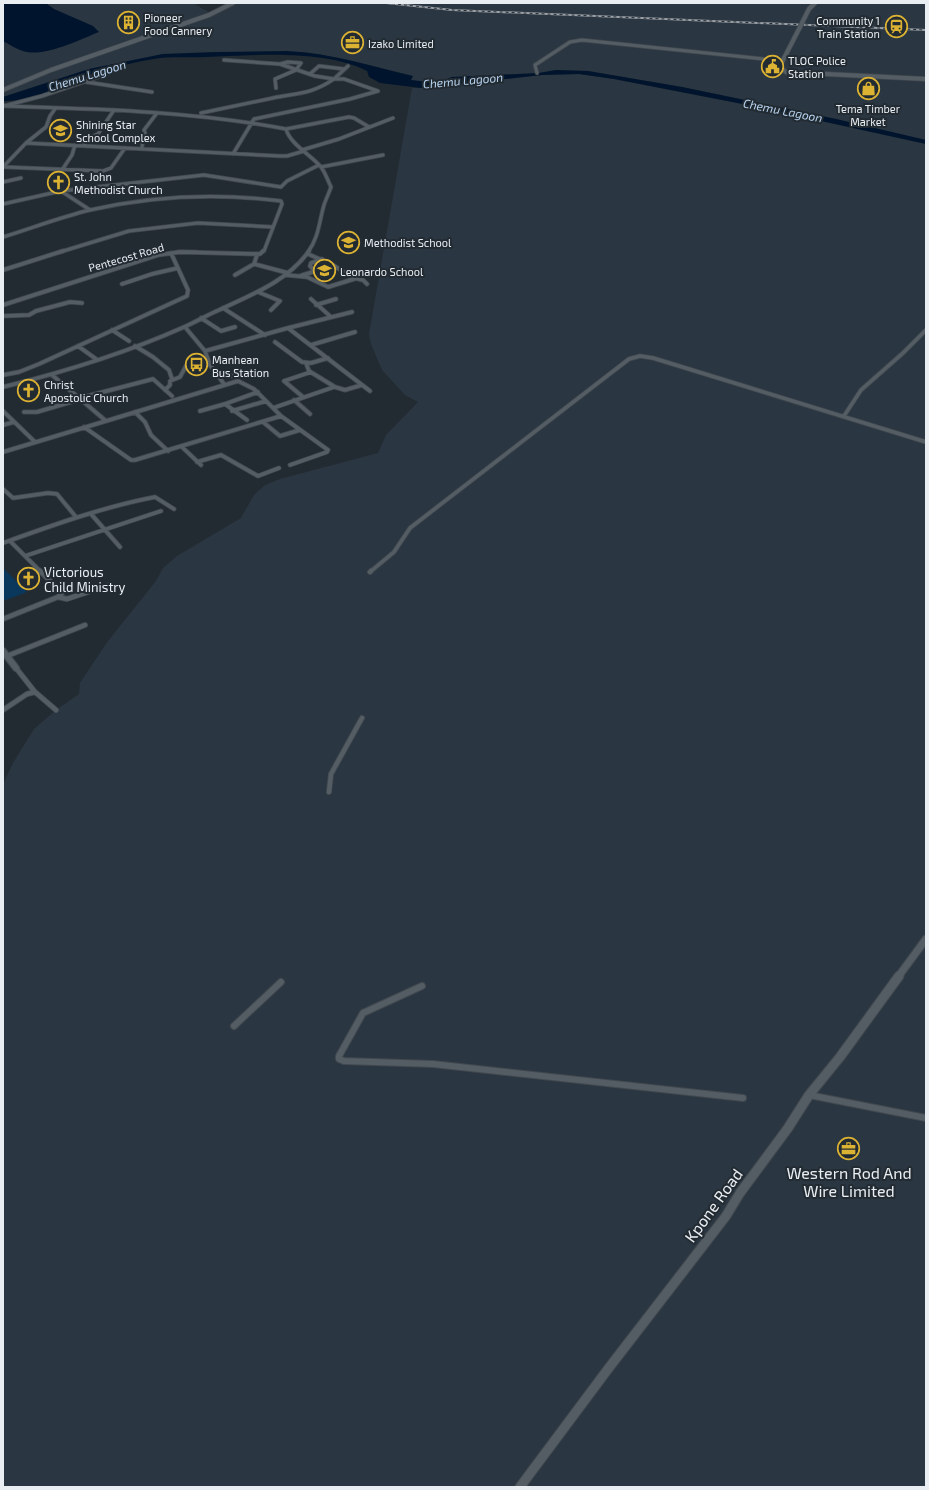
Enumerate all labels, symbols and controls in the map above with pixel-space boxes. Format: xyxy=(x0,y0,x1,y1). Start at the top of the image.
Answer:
building icon: Pioneer Food Cannery xyxy=(116,10,142,36)
place label: Pioneer Food Cannery xyxy=(144,11,212,37)
station icon: Community 1 Train Station xyxy=(883,13,909,39)
place label: Community 1 Train Station xyxy=(816,14,880,40)
office icon: Izako Limited xyxy=(340,30,366,56)
place label: Izako Limited xyxy=(368,37,434,50)
public building icon: TLOC Police Station xyxy=(760,53,786,79)
place label: TLOC Police Station xyxy=(788,54,846,80)
water label: Chemu Lagoon xyxy=(46,57,128,93)
water label: Chemu Lagoon xyxy=(422,70,504,90)
shop icon: Tema Timber Market xyxy=(855,75,881,101)
water label: Chemu Lagoon xyxy=(742,95,824,125)
place label: Tema Timber Market xyxy=(836,102,901,128)
school or university icon: Shining Star School Complex xyxy=(48,117,74,143)
place label: Shining Star School Complex xyxy=(76,118,156,144)
church icon: St. John Methodist Church xyxy=(45,169,71,195)
place label: St. John Methodist Church xyxy=(74,170,163,196)
school or university icon: Methodist School xyxy=(335,229,361,255)
place label: Methodist School xyxy=(364,236,452,249)
street label: Pentecost Road xyxy=(87,240,165,274)
school or university icon: Leonardo School xyxy=(311,258,337,284)
place label: Leonardo School xyxy=(340,265,424,278)
bus stop icon: Manhean Bus Station xyxy=(183,352,209,378)
place label: Manhean Bus Station xyxy=(212,353,269,379)
church icon: Christ Apostolic Church xyxy=(16,377,42,403)
place label: Christ Apostolic Church xyxy=(44,378,128,404)
place label: Victorious Child Ministry xyxy=(44,564,126,595)
church icon: Victorious Child Ministry xyxy=(15,566,41,592)
office icon: Western Rod And Wire Limited xyxy=(836,1136,862,1162)
place label: Western Rod And Wire Limited xyxy=(786,1163,912,1200)
street label: Kpone Road xyxy=(680,1165,746,1245)

